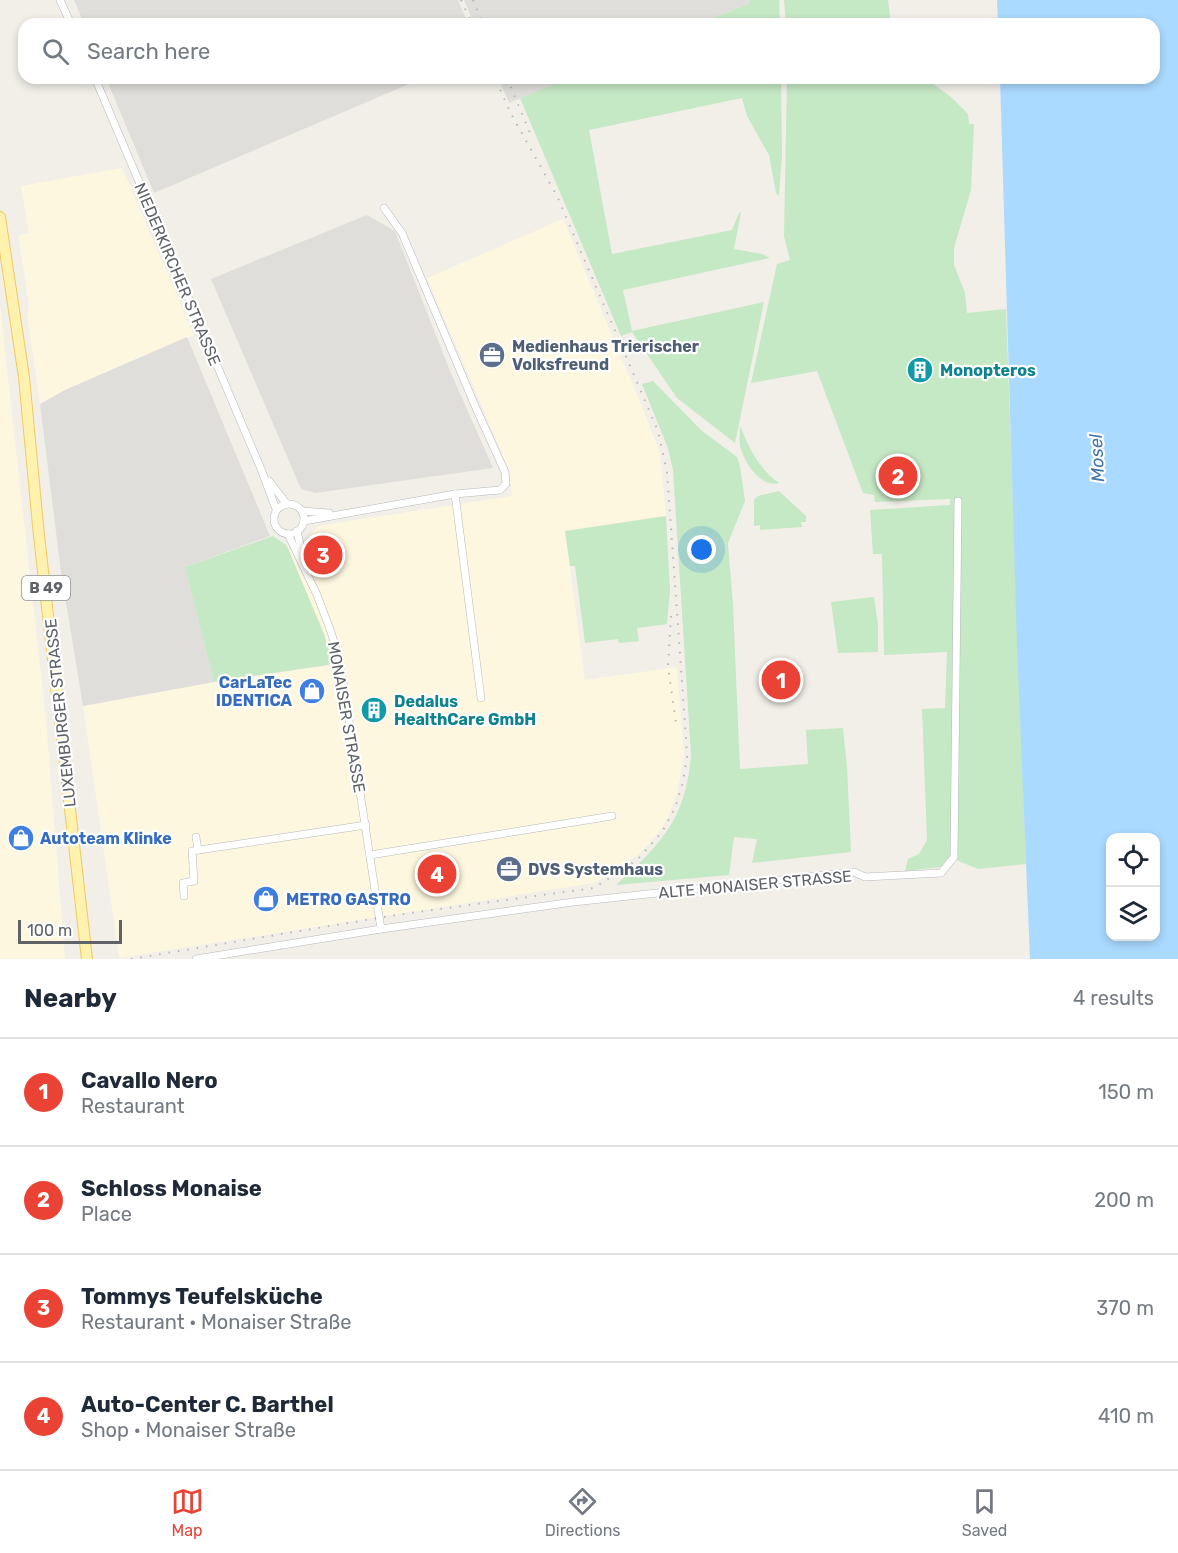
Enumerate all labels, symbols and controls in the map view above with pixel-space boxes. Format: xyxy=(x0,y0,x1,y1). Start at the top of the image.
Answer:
search box xyxy=(18,18,1160,84)
icon: search xyxy=(39,35,72,68)
text: Search here xyxy=(87,38,210,65)
street label: NIEDERKIRCHER STRASSE xyxy=(130,180,225,368)
place label: Medienhaus Trierischer Volksfreund xyxy=(512,337,700,374)
office icon: Medienhaus Trierischer Volksfreund xyxy=(477,340,507,370)
building icon: Monopteros xyxy=(905,355,935,385)
place label: Monopteros xyxy=(940,361,1036,380)
water label: Mosel xyxy=(1085,433,1109,483)
pin: 2 xyxy=(878,454,918,498)
pin: 3 xyxy=(304,532,342,578)
your location xyxy=(687,535,716,564)
road number: B 49 xyxy=(22,576,70,600)
street label: LUXEMBURGER STRASSE xyxy=(41,618,80,808)
street label: MONAISER STRASSE xyxy=(324,640,369,794)
pin: 1 xyxy=(762,658,800,702)
place label: CarLaTec IDENTICA xyxy=(216,673,293,710)
shop icon: CarLaTec IDENTICA xyxy=(297,676,327,706)
place label: Dedalus HealthCare GmbH xyxy=(394,692,536,729)
building icon: Dedalus HealthCare GmbH xyxy=(359,695,389,725)
shop icon: Autoteam Klinke xyxy=(6,823,36,853)
place label: Autoteam Klinke xyxy=(40,829,172,848)
map controls xyxy=(1106,833,1160,941)
button: locate xyxy=(1106,833,1160,887)
pin: 4 xyxy=(418,852,456,896)
office icon: DVS Systemhaus xyxy=(494,854,524,884)
place label: DVS Systemhaus xyxy=(528,860,663,879)
street label: ALTE MONAISER STRASSE xyxy=(657,867,853,902)
shop icon: METRO GASTRO xyxy=(251,884,281,914)
button: layers xyxy=(1106,887,1160,941)
place label: METRO GASTRO xyxy=(286,890,411,909)
scale bar xyxy=(18,917,122,944)
text: 100 m xyxy=(27,921,72,940)
text: Nearby xyxy=(24,983,117,1014)
text: 4 results xyxy=(1073,986,1154,1010)
text: Cavallo Nero xyxy=(81,1067,218,1094)
text: 1 xyxy=(39,1080,48,1104)
text: 150 m xyxy=(1098,1080,1154,1104)
text: Restaurant xyxy=(81,1094,185,1118)
text: Schloss Monaise xyxy=(81,1175,262,1202)
text: 2 xyxy=(37,1188,50,1212)
text: 200 m xyxy=(1094,1188,1154,1212)
text: Place xyxy=(81,1202,132,1226)
text: Tommys Teufelsküche xyxy=(81,1283,323,1310)
text: 3 xyxy=(37,1296,50,1320)
text: 370 m xyxy=(1096,1296,1154,1320)
text: Restaurant · Monaiser Straße xyxy=(81,1310,351,1334)
text: Auto-Center C. Barthel xyxy=(81,1391,334,1418)
text: 4 xyxy=(37,1404,50,1428)
text: 410 m xyxy=(1098,1404,1154,1428)
text: Shop · Monaiser Straße xyxy=(81,1418,296,1442)
tab: Map xyxy=(171,1485,204,1540)
tab: Directions xyxy=(545,1485,621,1540)
tab: Saved xyxy=(962,1485,1007,1540)

